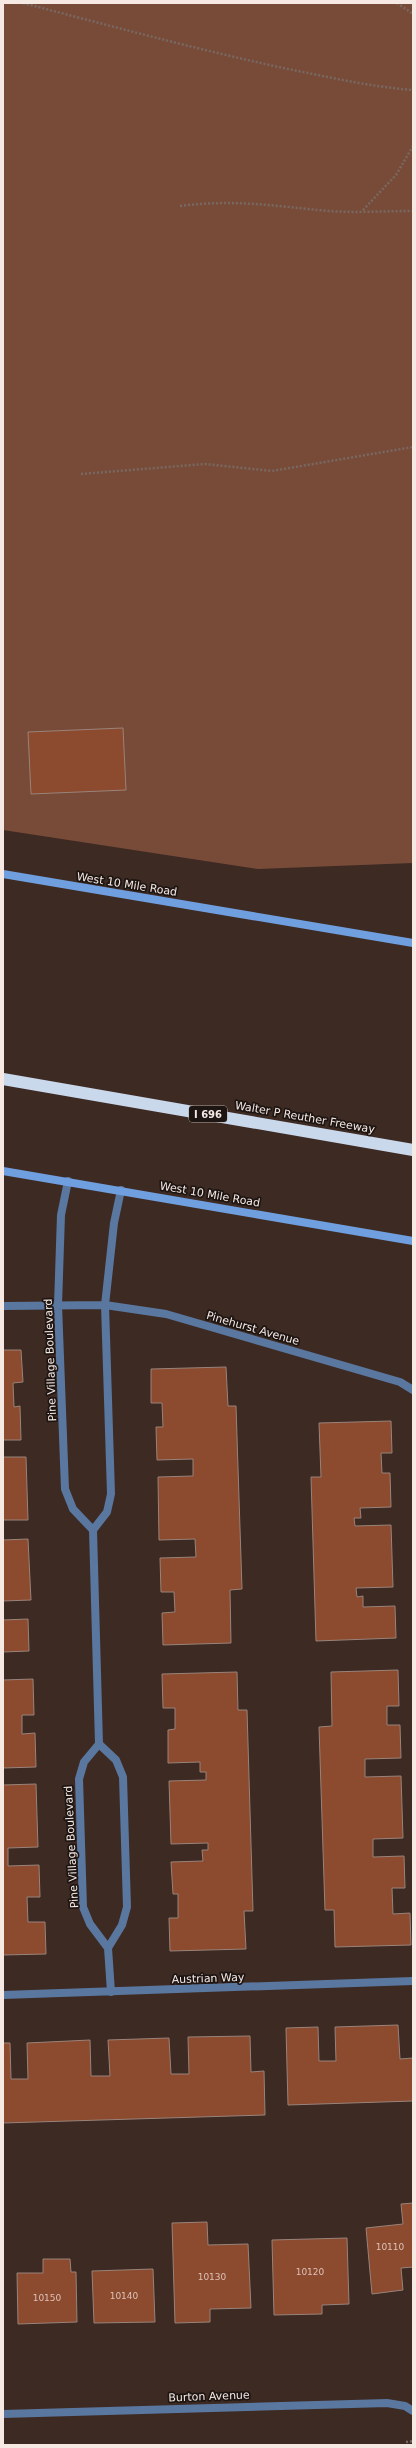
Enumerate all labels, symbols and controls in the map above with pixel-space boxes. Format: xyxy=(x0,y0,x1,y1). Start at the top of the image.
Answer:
street label: West 10 Mile Road xyxy=(76,870,178,899)
street label: Walter P Reuther Freeway xyxy=(234,1099,376,1136)
road number: I 696 xyxy=(189,1106,227,1122)
street label: West 10 Mile Road xyxy=(159,1179,261,1210)
street label: Pine Village Boulevard xyxy=(42,1298,59,1422)
street label: Pinehurst Avenue xyxy=(205,1309,301,1348)
street label: Pine Village Boulevard xyxy=(62,1785,81,1909)
street label: Austrian Way xyxy=(171,1971,245,1986)
house number: 10110 xyxy=(376,2242,405,2252)
house number: 10120 xyxy=(296,2267,325,2277)
house number: 10130 xyxy=(198,2272,227,2282)
house number: 10140 xyxy=(110,2291,139,2301)
house number: 10150 xyxy=(33,2293,62,2303)
street label: Burton Avenue xyxy=(168,2389,250,2404)

